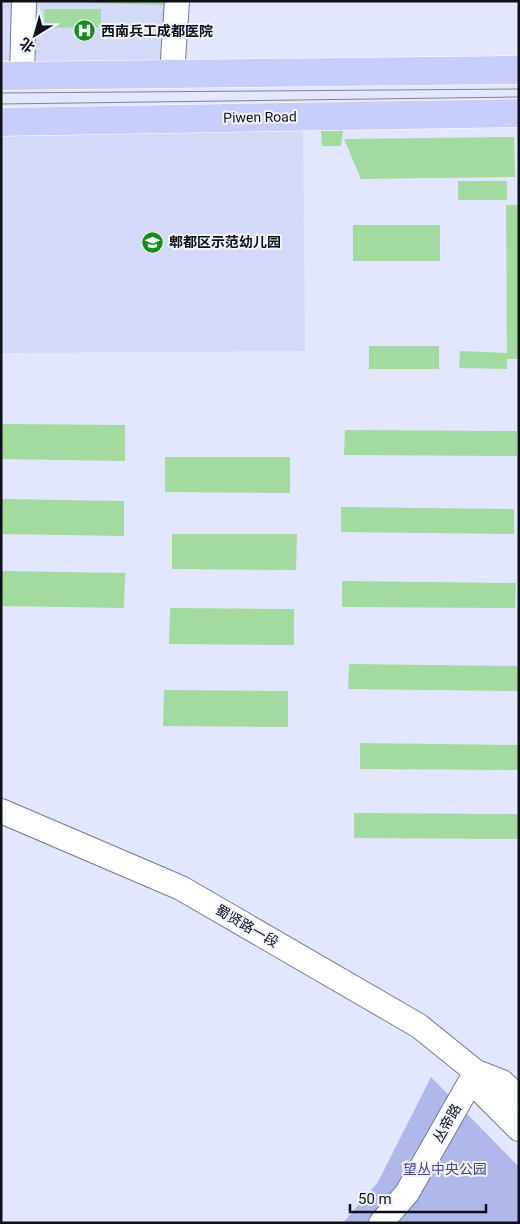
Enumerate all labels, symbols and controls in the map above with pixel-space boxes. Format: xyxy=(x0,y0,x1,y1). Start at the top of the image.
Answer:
north arrow xyxy=(10,10,60,60)
hospital icon: 西南兵工成都医院 xyxy=(73,19,97,43)
place label: 西南兵工成都医院 xyxy=(101,23,213,39)
text: 北 xyxy=(17,35,38,56)
street label: Piwen Road xyxy=(223,108,297,126)
school or university icon: 郫都区示范幼儿园 xyxy=(141,230,165,254)
place label: 郫都区示范幼儿园 xyxy=(169,234,281,250)
street label: 蜀贤路一段 xyxy=(213,902,281,950)
street label: 丛帝路 xyxy=(430,1101,464,1145)
park label: 望丛中央公园 xyxy=(403,1161,487,1177)
scale bar xyxy=(350,1182,486,1214)
text: 50 m xyxy=(358,1190,392,1208)

